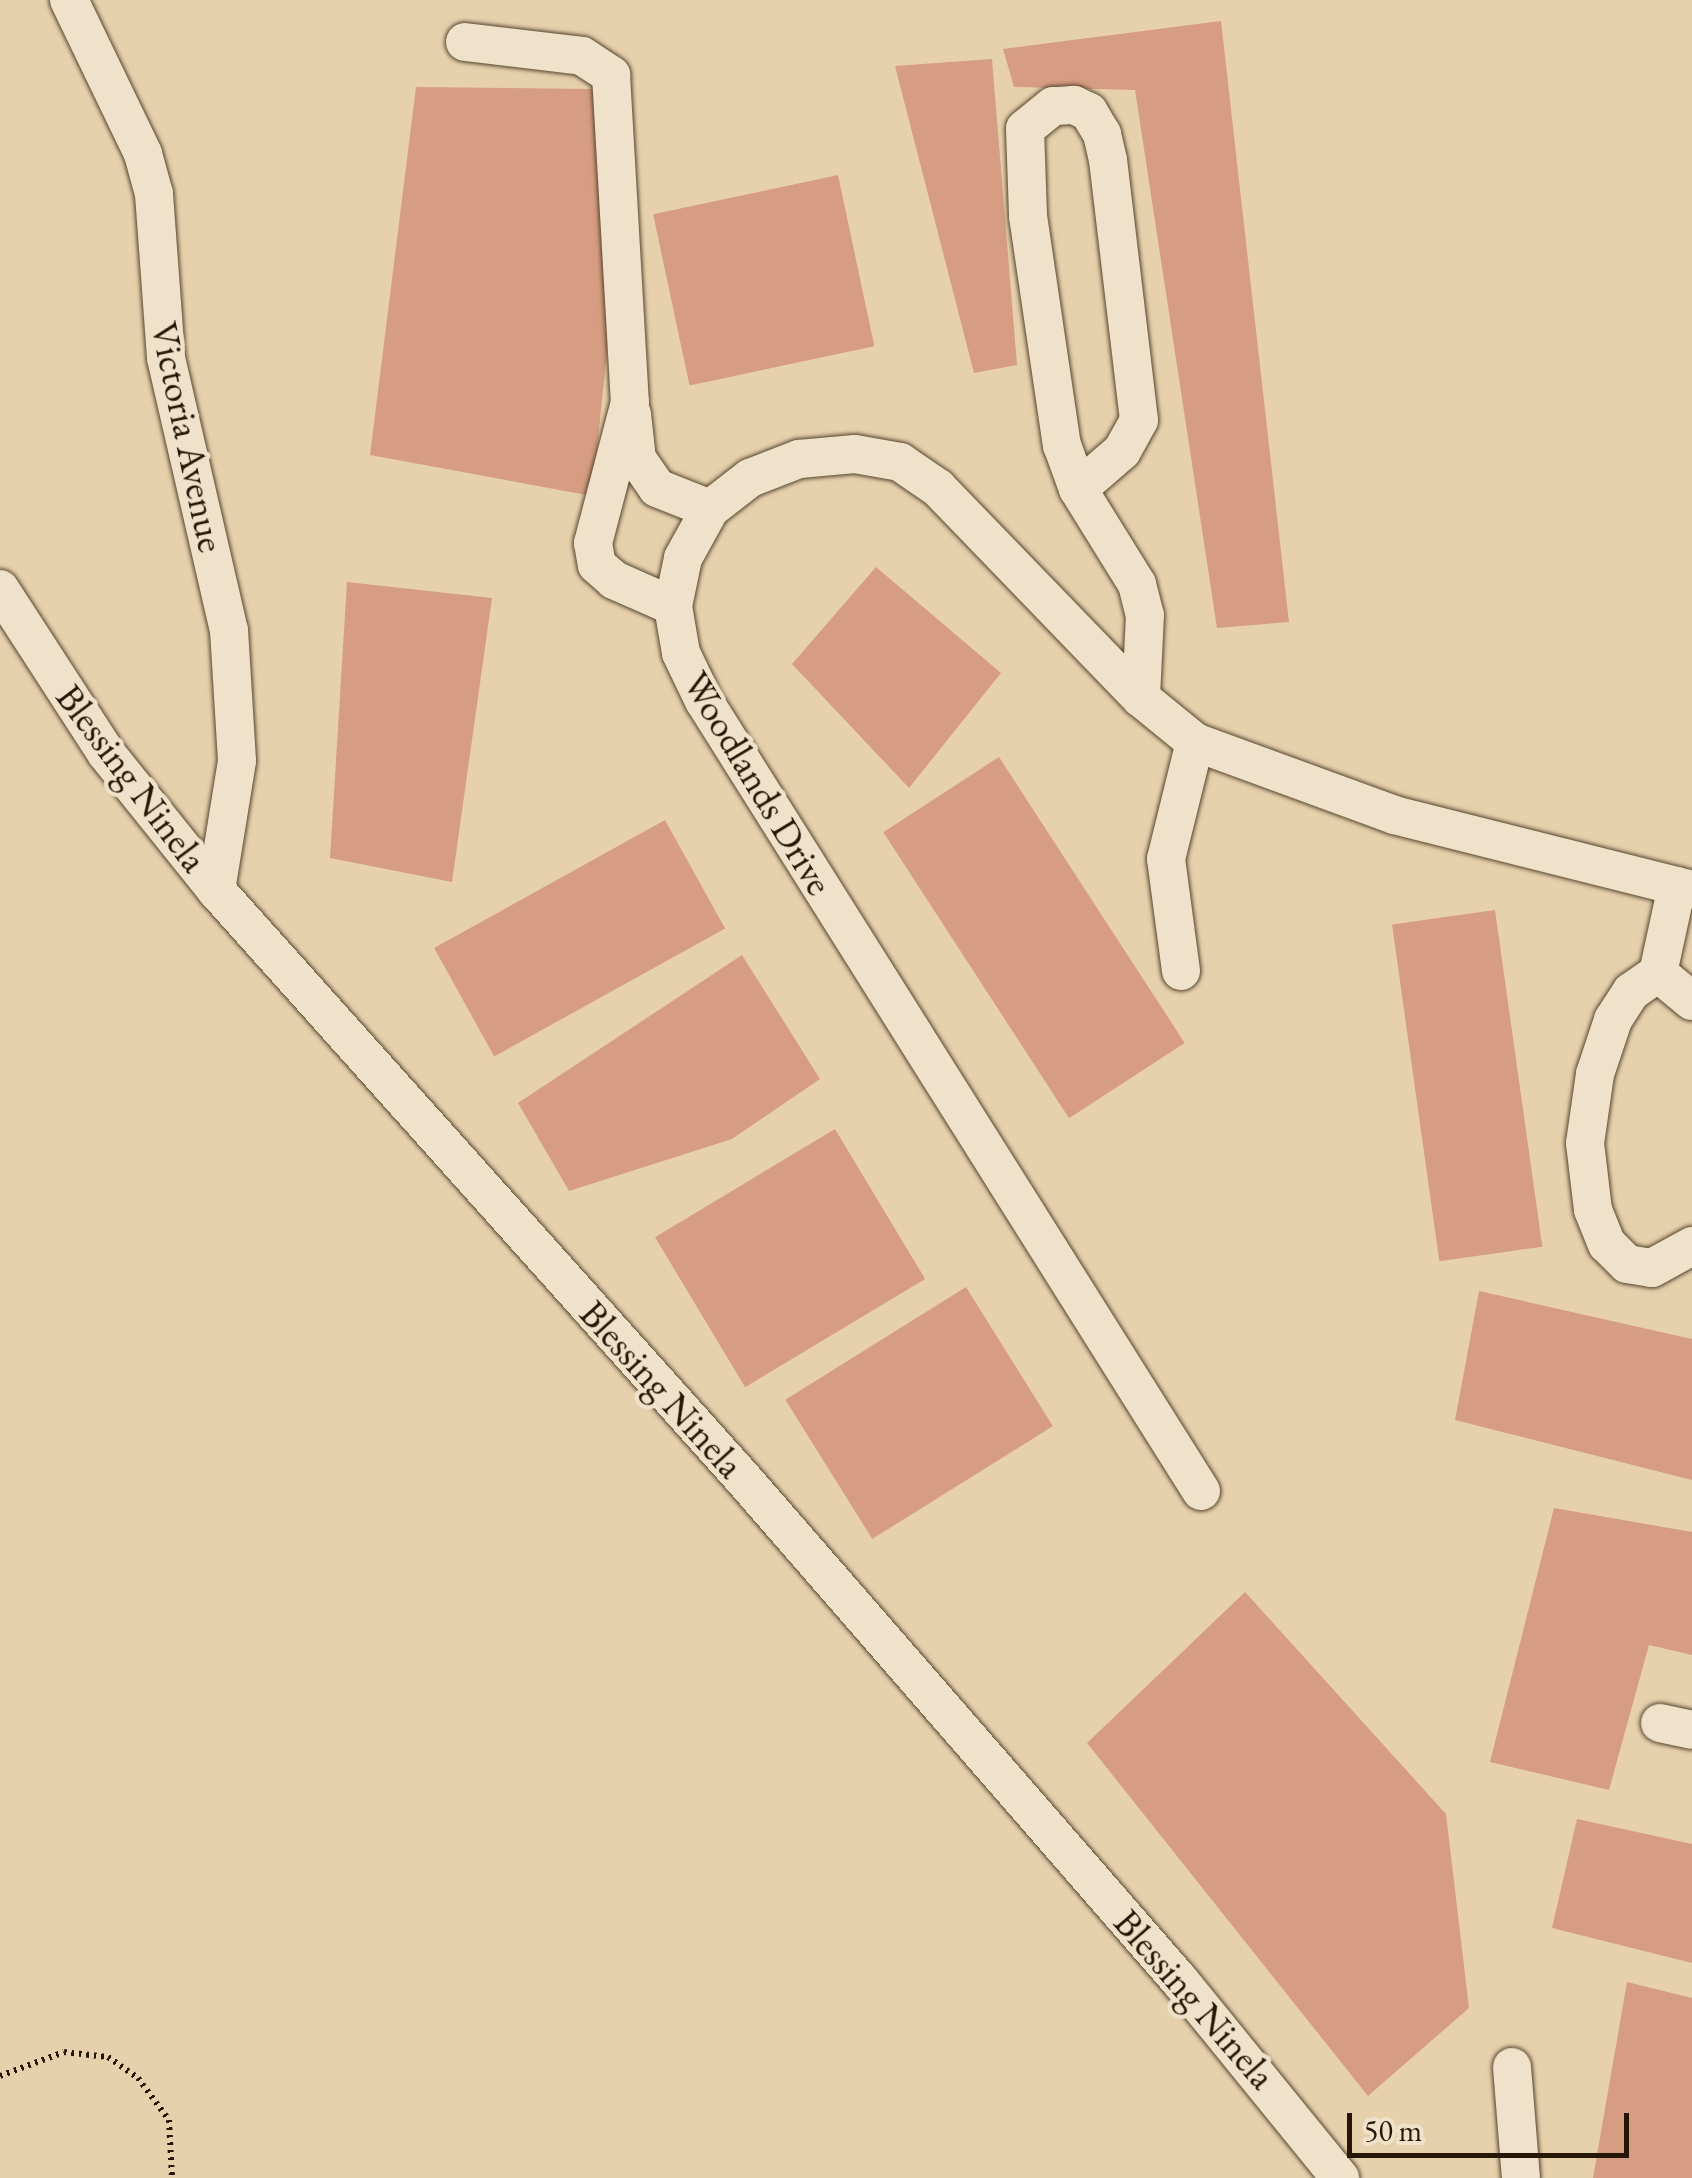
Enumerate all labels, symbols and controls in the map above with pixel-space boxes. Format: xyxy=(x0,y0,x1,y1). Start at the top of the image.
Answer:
street label: Victoria Avenue xyxy=(141,318,235,556)
street label: Woodlands Drive xyxy=(673,663,843,903)
street label: Blessing Ninela xyxy=(47,675,217,881)
street label: Blessing Ninela xyxy=(570,1291,754,1487)
street label: Blessing Ninela xyxy=(1105,1900,1285,2098)
scale bar xyxy=(1352,2093,1634,2155)
text: 50 m xyxy=(1364,2111,1422,2150)

